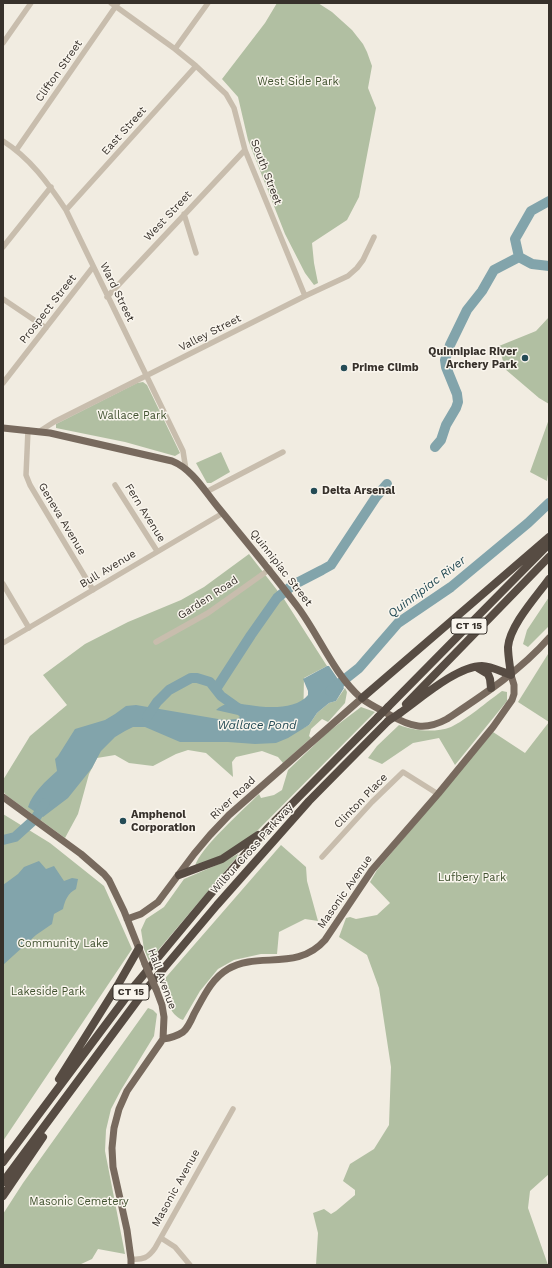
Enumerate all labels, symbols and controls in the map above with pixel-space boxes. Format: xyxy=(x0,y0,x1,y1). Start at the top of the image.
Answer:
street label: Clifton Street xyxy=(33,38,85,104)
park label: West Side Park xyxy=(257,75,339,89)
street label: East Street xyxy=(99,104,149,158)
street label: South Street xyxy=(248,138,284,206)
street label: West Street xyxy=(141,188,195,244)
street label: Ward Street xyxy=(97,260,137,324)
street label: Prospect Street xyxy=(17,272,79,346)
street label: Valley Street xyxy=(177,312,243,354)
place label: Quinnipiac River Archery Park xyxy=(428,345,517,371)
marker: Quinnipiac River Archery Park xyxy=(520,353,530,363)
place label: Prime Climb xyxy=(352,361,419,375)
marker: Prime Climb xyxy=(339,363,349,373)
park label: Wallace Park xyxy=(97,409,167,423)
street label: Geneva Avenue xyxy=(35,481,89,557)
street label: Fern Avenue xyxy=(122,481,168,545)
place label: Delta Arsenal xyxy=(322,484,395,498)
marker: Delta Arsenal xyxy=(309,486,319,496)
street label: Quinnipiac Street xyxy=(247,527,315,609)
street label: Bull Avenue xyxy=(77,547,139,591)
water label: Quinnipiac River xyxy=(385,553,469,621)
street label: Garden Road xyxy=(175,574,241,622)
road number: CT 15 xyxy=(451,618,487,634)
water label: Wallace Pond xyxy=(217,718,297,732)
street label: Clinton Place xyxy=(332,771,390,831)
street label: River Road xyxy=(208,774,258,822)
street label: Wilbur Cross Parkway xyxy=(208,801,296,897)
place label: Amphenol Corporation xyxy=(131,808,196,834)
marker: Amphenol Corporation xyxy=(118,816,128,826)
street label: Masonic Avenue xyxy=(315,853,375,931)
park label: Lufbery Park xyxy=(438,871,506,885)
park label: Community Lake xyxy=(18,937,108,951)
street label: Hall Avenue xyxy=(145,947,179,1011)
road number: CT 15 xyxy=(113,984,149,1000)
park label: Lakeside Park xyxy=(11,985,85,999)
street label: Masonic Avenue xyxy=(149,1147,203,1229)
park label: Masonic Cemetery xyxy=(29,1195,129,1209)

